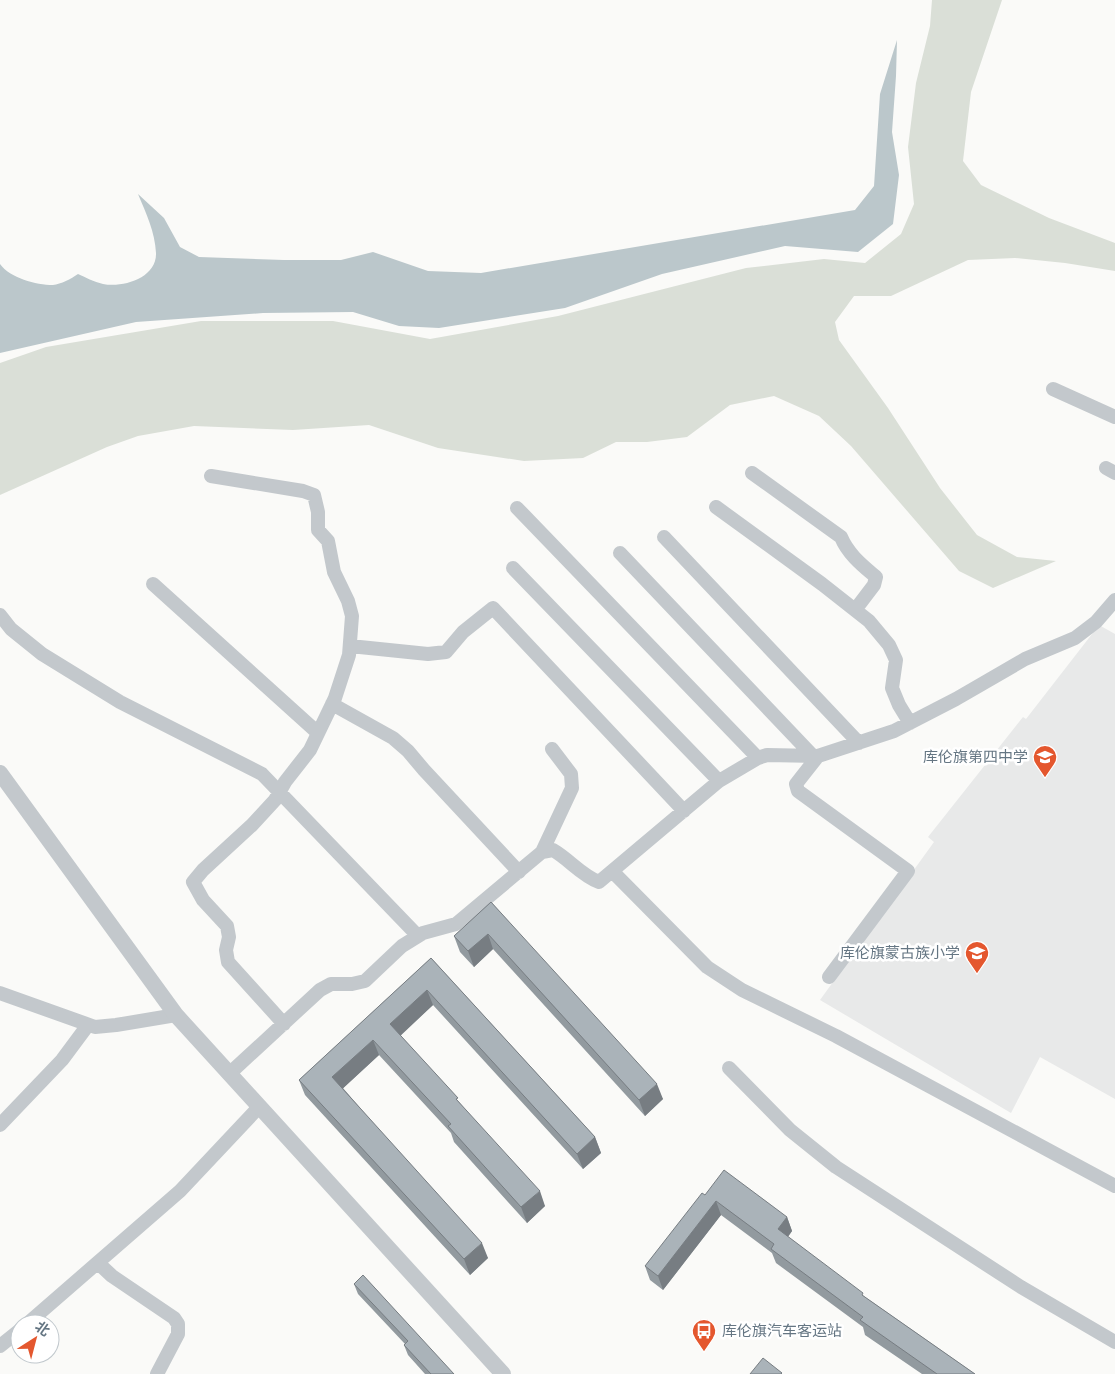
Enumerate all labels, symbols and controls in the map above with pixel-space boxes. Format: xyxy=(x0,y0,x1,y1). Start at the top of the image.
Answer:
school or university icon: 库伦旗第四中学 xyxy=(1032,744,1058,778)
place label: 库伦旗第四中学 xyxy=(923,747,1028,768)
school or university icon: 库伦旗蒙古族小学 xyxy=(964,940,990,974)
place label: 库伦旗蒙古族小学 xyxy=(840,943,960,964)
north arrow xyxy=(10,1314,60,1364)
text: 北 xyxy=(31,1317,54,1341)
bus stop icon: 库伦旗汽车客运站 xyxy=(691,1318,717,1352)
place label: 库伦旗汽车客运站 xyxy=(722,1321,842,1342)

